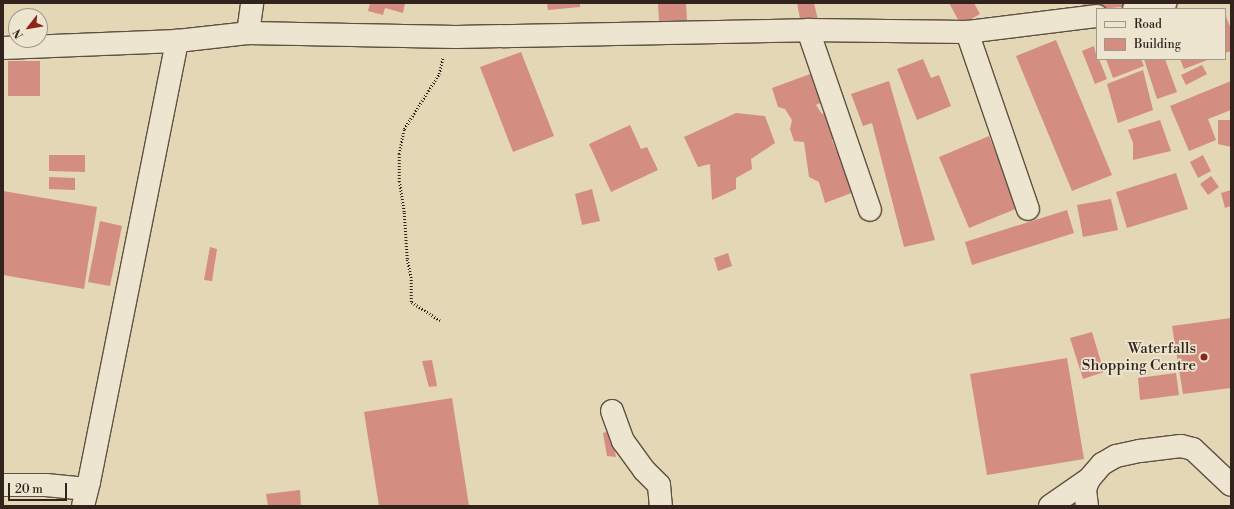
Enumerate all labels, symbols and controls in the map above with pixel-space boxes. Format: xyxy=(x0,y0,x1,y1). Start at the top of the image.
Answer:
north arrow xyxy=(8,8,48,48)
legend xyxy=(1096,8,1226,60)
text: Road xyxy=(1134,17,1162,32)
text: N xyxy=(10,26,27,41)
text: Building xyxy=(1134,37,1181,52)
place label: Waterfalls Shopping Centre xyxy=(1082,339,1196,374)
marker: Waterfalls Shopping Centre xyxy=(1199,352,1209,362)
scale bar xyxy=(10,475,69,501)
text: 20 m xyxy=(15,482,43,497)

